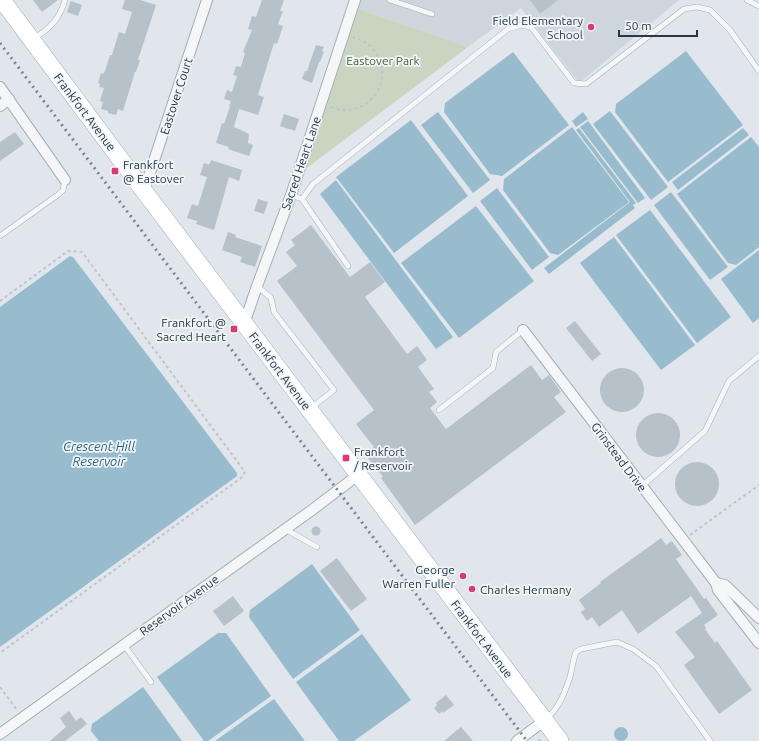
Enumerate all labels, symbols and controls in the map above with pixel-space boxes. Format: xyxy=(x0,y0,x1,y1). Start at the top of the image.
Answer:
scale bar xyxy=(619,12,697,38)
place label: Field Elementary School xyxy=(492,14,583,41)
text: 50 m xyxy=(625,19,652,32)
marker: Field Elementary School xyxy=(586,22,596,32)
park label: Eastover Park xyxy=(346,54,420,67)
street label: Eastover Court xyxy=(157,56,195,136)
street label: Frankfort Avenue xyxy=(52,71,118,153)
street label: Sacred Heart Lane xyxy=(279,115,323,211)
place label: Frankfort @ Eastover xyxy=(123,158,184,185)
marker: Frankfort @ Eastover xyxy=(110,166,120,176)
place label: Frankfort @ Sacred Heart xyxy=(157,316,226,343)
marker: Frankfort @ Sacred Heart xyxy=(229,324,239,334)
street label: Frankfort Avenue xyxy=(247,330,313,412)
street label: Grinstead Drive xyxy=(589,420,649,494)
water label: Crescent Hill Reservoir xyxy=(63,439,135,468)
place label: Frankfort / Reservoir xyxy=(353,445,413,472)
marker: Frankfort / Reservoir xyxy=(341,453,351,463)
place label: George Warren Fuller xyxy=(382,563,455,590)
marker: George Warren Fuller xyxy=(458,571,468,581)
street label: Reservoir Avenue xyxy=(137,572,221,638)
place label: Charles Hermany xyxy=(480,583,571,596)
marker: Charles Hermany xyxy=(467,584,477,594)
street label: Frankfort Avenue xyxy=(449,598,515,680)

